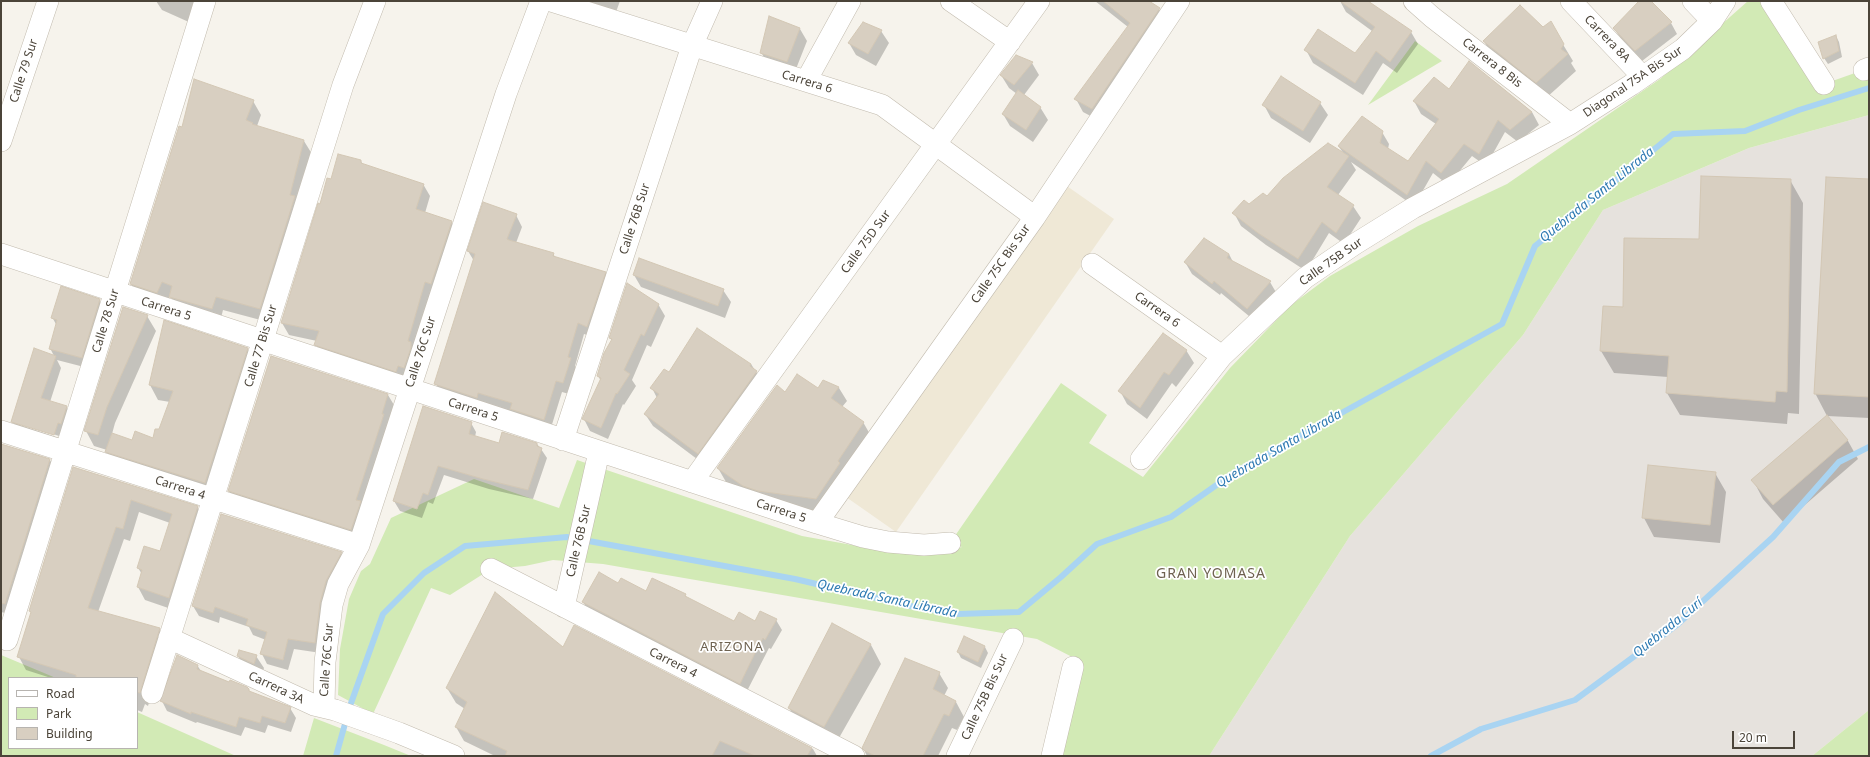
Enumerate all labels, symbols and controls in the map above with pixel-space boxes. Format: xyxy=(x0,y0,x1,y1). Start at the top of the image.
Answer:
street label: Carrera 8A xyxy=(1581,12,1633,66)
street label: Carrera 8 Bis xyxy=(1459,35,1525,91)
street label: Calle 79 Sur xyxy=(7,37,41,105)
street label: Diagonal 75A Bis Sur xyxy=(1581,43,1685,121)
street label: Carrera 6 xyxy=(780,67,834,97)
water label: Quebrada Santa Librada xyxy=(1537,144,1657,246)
street label: Calle 76B Sur xyxy=(617,182,653,256)
street label: Calle 75D Sur xyxy=(838,207,894,277)
street label: Calle 75C Bis Sur xyxy=(968,222,1034,306)
street label: Calle 75B Sur xyxy=(1297,235,1365,289)
street label: Calle 78 Sur xyxy=(89,287,123,355)
street label: Carrera 6 xyxy=(1131,289,1183,331)
street label: Carrera 5 xyxy=(139,294,193,324)
street label: Calle 77 Bis Sur xyxy=(242,303,280,389)
street label: Calle 76C Sur xyxy=(403,315,439,389)
street label: Carrera 5 xyxy=(446,395,500,425)
water label: Quebrada Santa Librada xyxy=(1213,407,1345,491)
street label: Carrera 4 xyxy=(153,473,207,503)
street label: Carrera 5 xyxy=(754,496,808,526)
street label: Calle 76B Sur xyxy=(564,503,594,579)
district label: GRAN YOMASA xyxy=(1156,566,1266,582)
water label: Quebrada Santa Librada xyxy=(816,577,958,621)
water label: Quebrada Curí xyxy=(1630,595,1706,661)
street label: Calle 76C Sur xyxy=(317,623,337,697)
district label: ARIZONA xyxy=(700,639,764,655)
street label: Carrera 4 xyxy=(646,645,700,681)
street label: Calle 75B Bis Sur xyxy=(959,651,1011,743)
street label: Carrera 3A xyxy=(246,669,306,707)
legend xyxy=(8,677,138,749)
text: Road xyxy=(46,685,75,702)
text: Park xyxy=(46,705,71,722)
scale bar xyxy=(1734,723,1797,749)
text: Building xyxy=(46,725,93,742)
text: 20 m xyxy=(1739,729,1767,746)

